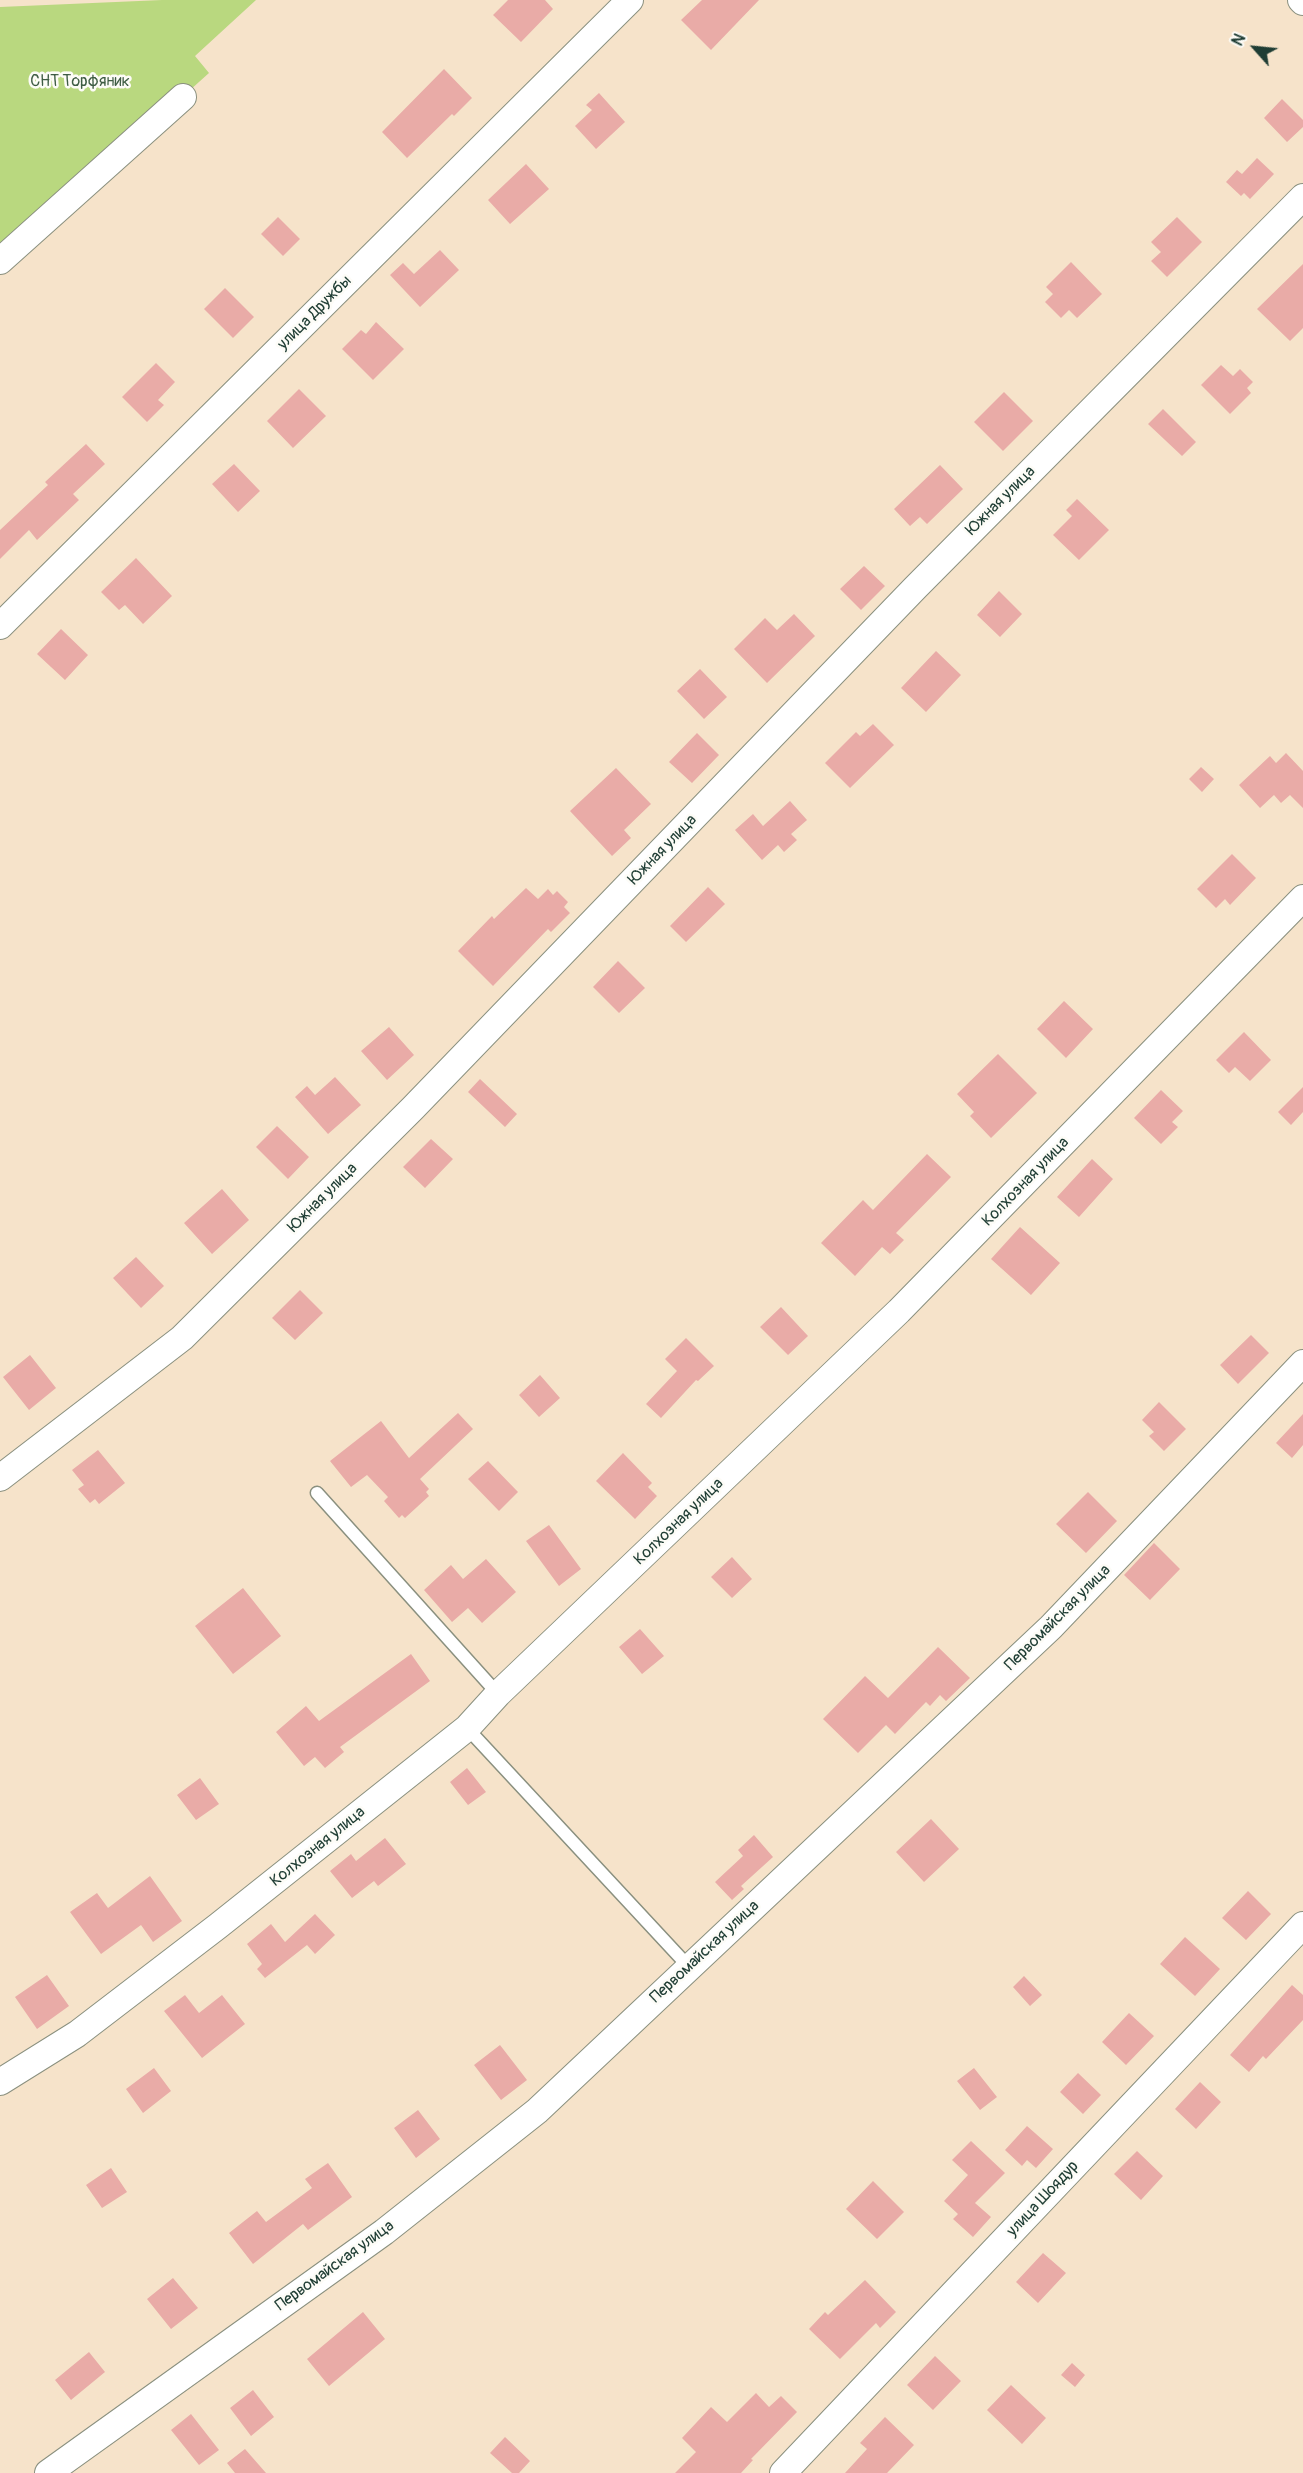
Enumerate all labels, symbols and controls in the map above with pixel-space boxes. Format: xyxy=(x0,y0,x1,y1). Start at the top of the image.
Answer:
north arrow xyxy=(1225,18,1285,78)
text: N xyxy=(1228,30,1250,49)
park label: СНТ Торфяник xyxy=(30,72,130,92)
street label: улица Дружбы xyxy=(274,272,356,354)
street label: Южная улица xyxy=(962,462,1040,540)
street label: Южная улица xyxy=(625,811,701,889)
street label: Колхозная улица xyxy=(979,1133,1073,1231)
street label: Южная улица xyxy=(284,1159,362,1237)
street label: Колхозная улица xyxy=(630,1475,728,1569)
street label: Первомайская улица xyxy=(1001,1561,1115,1675)
street label: Колхозная улица xyxy=(267,1803,369,1891)
street label: Первомайская улица xyxy=(647,1897,763,2007)
street label: улица Шоядур xyxy=(1003,2157,1083,2241)
street label: Первомайская улица xyxy=(272,2217,398,2315)

